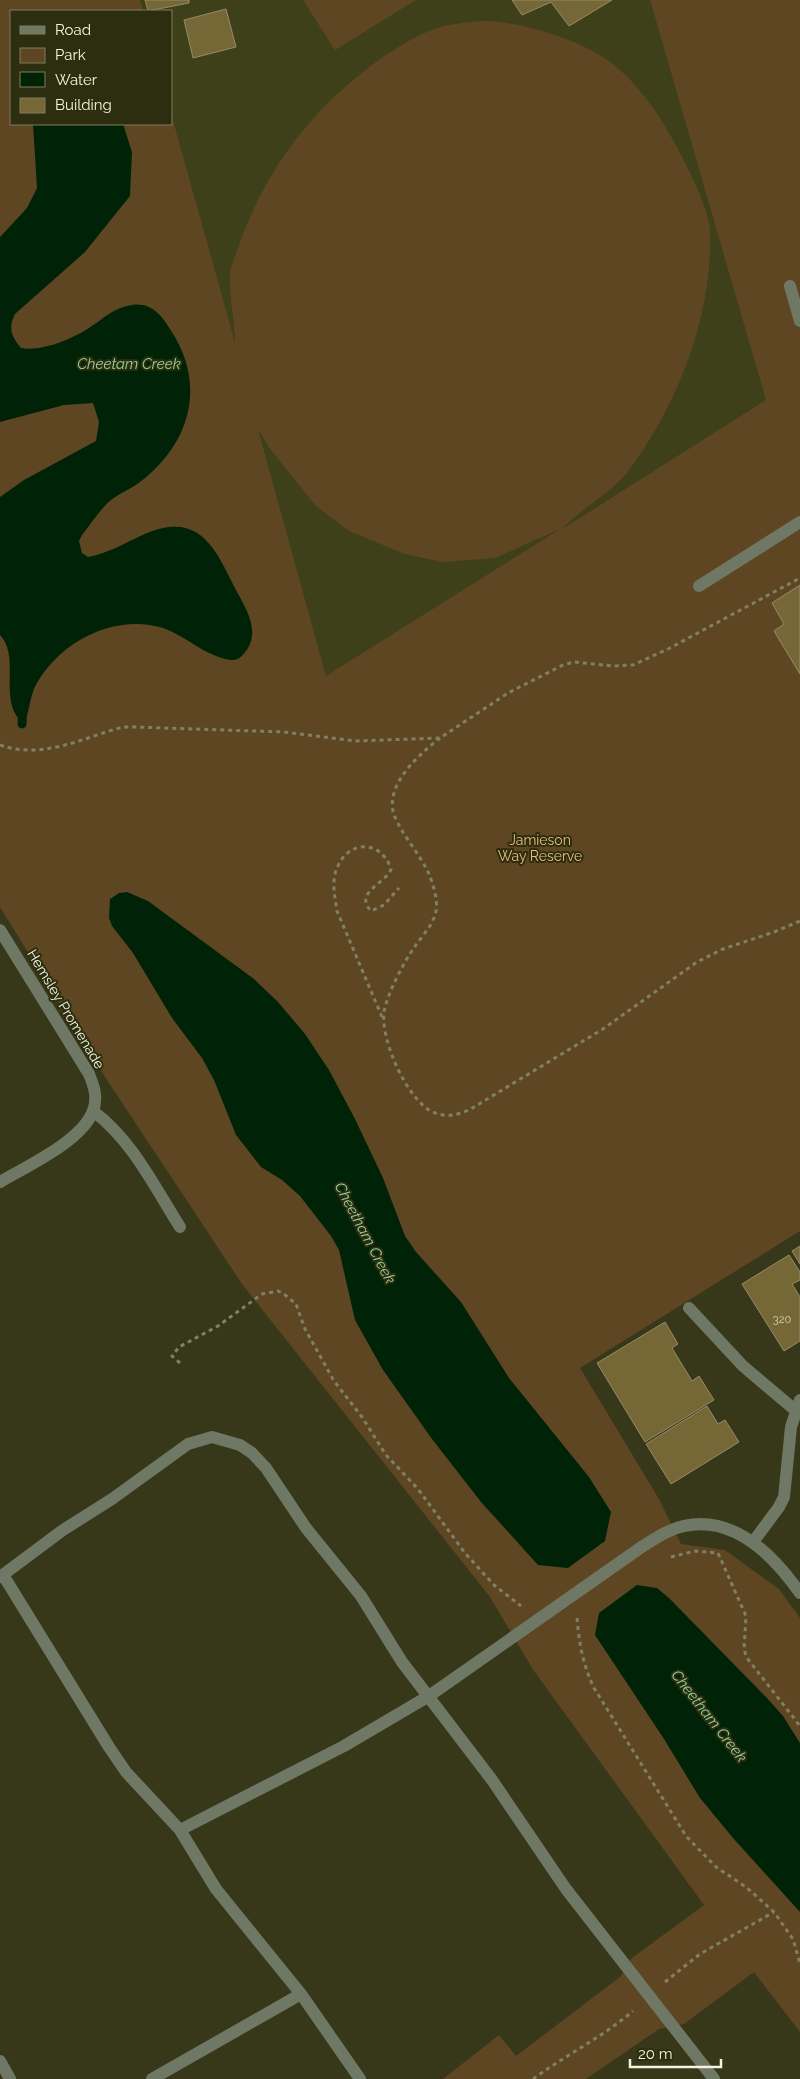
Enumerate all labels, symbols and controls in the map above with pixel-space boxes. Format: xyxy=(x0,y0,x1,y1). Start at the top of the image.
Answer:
legend xyxy=(10,10,172,125)
text: Road xyxy=(55,21,91,39)
text: Park xyxy=(55,46,86,64)
text: Water xyxy=(55,71,98,89)
text: Building xyxy=(55,96,112,114)
water label: Cheetam Creek xyxy=(77,355,181,373)
park label: Jamieson Way Reserve xyxy=(498,832,582,864)
street label: Hemsley Promenade xyxy=(24,947,108,1071)
water label: Cheetham Creek xyxy=(331,1179,399,1287)
house number: 320 xyxy=(773,1313,791,1326)
water label: Cheetham Creek xyxy=(667,1666,751,1766)
scale bar xyxy=(630,2036,721,2068)
text: 20 m xyxy=(638,2045,673,2063)

